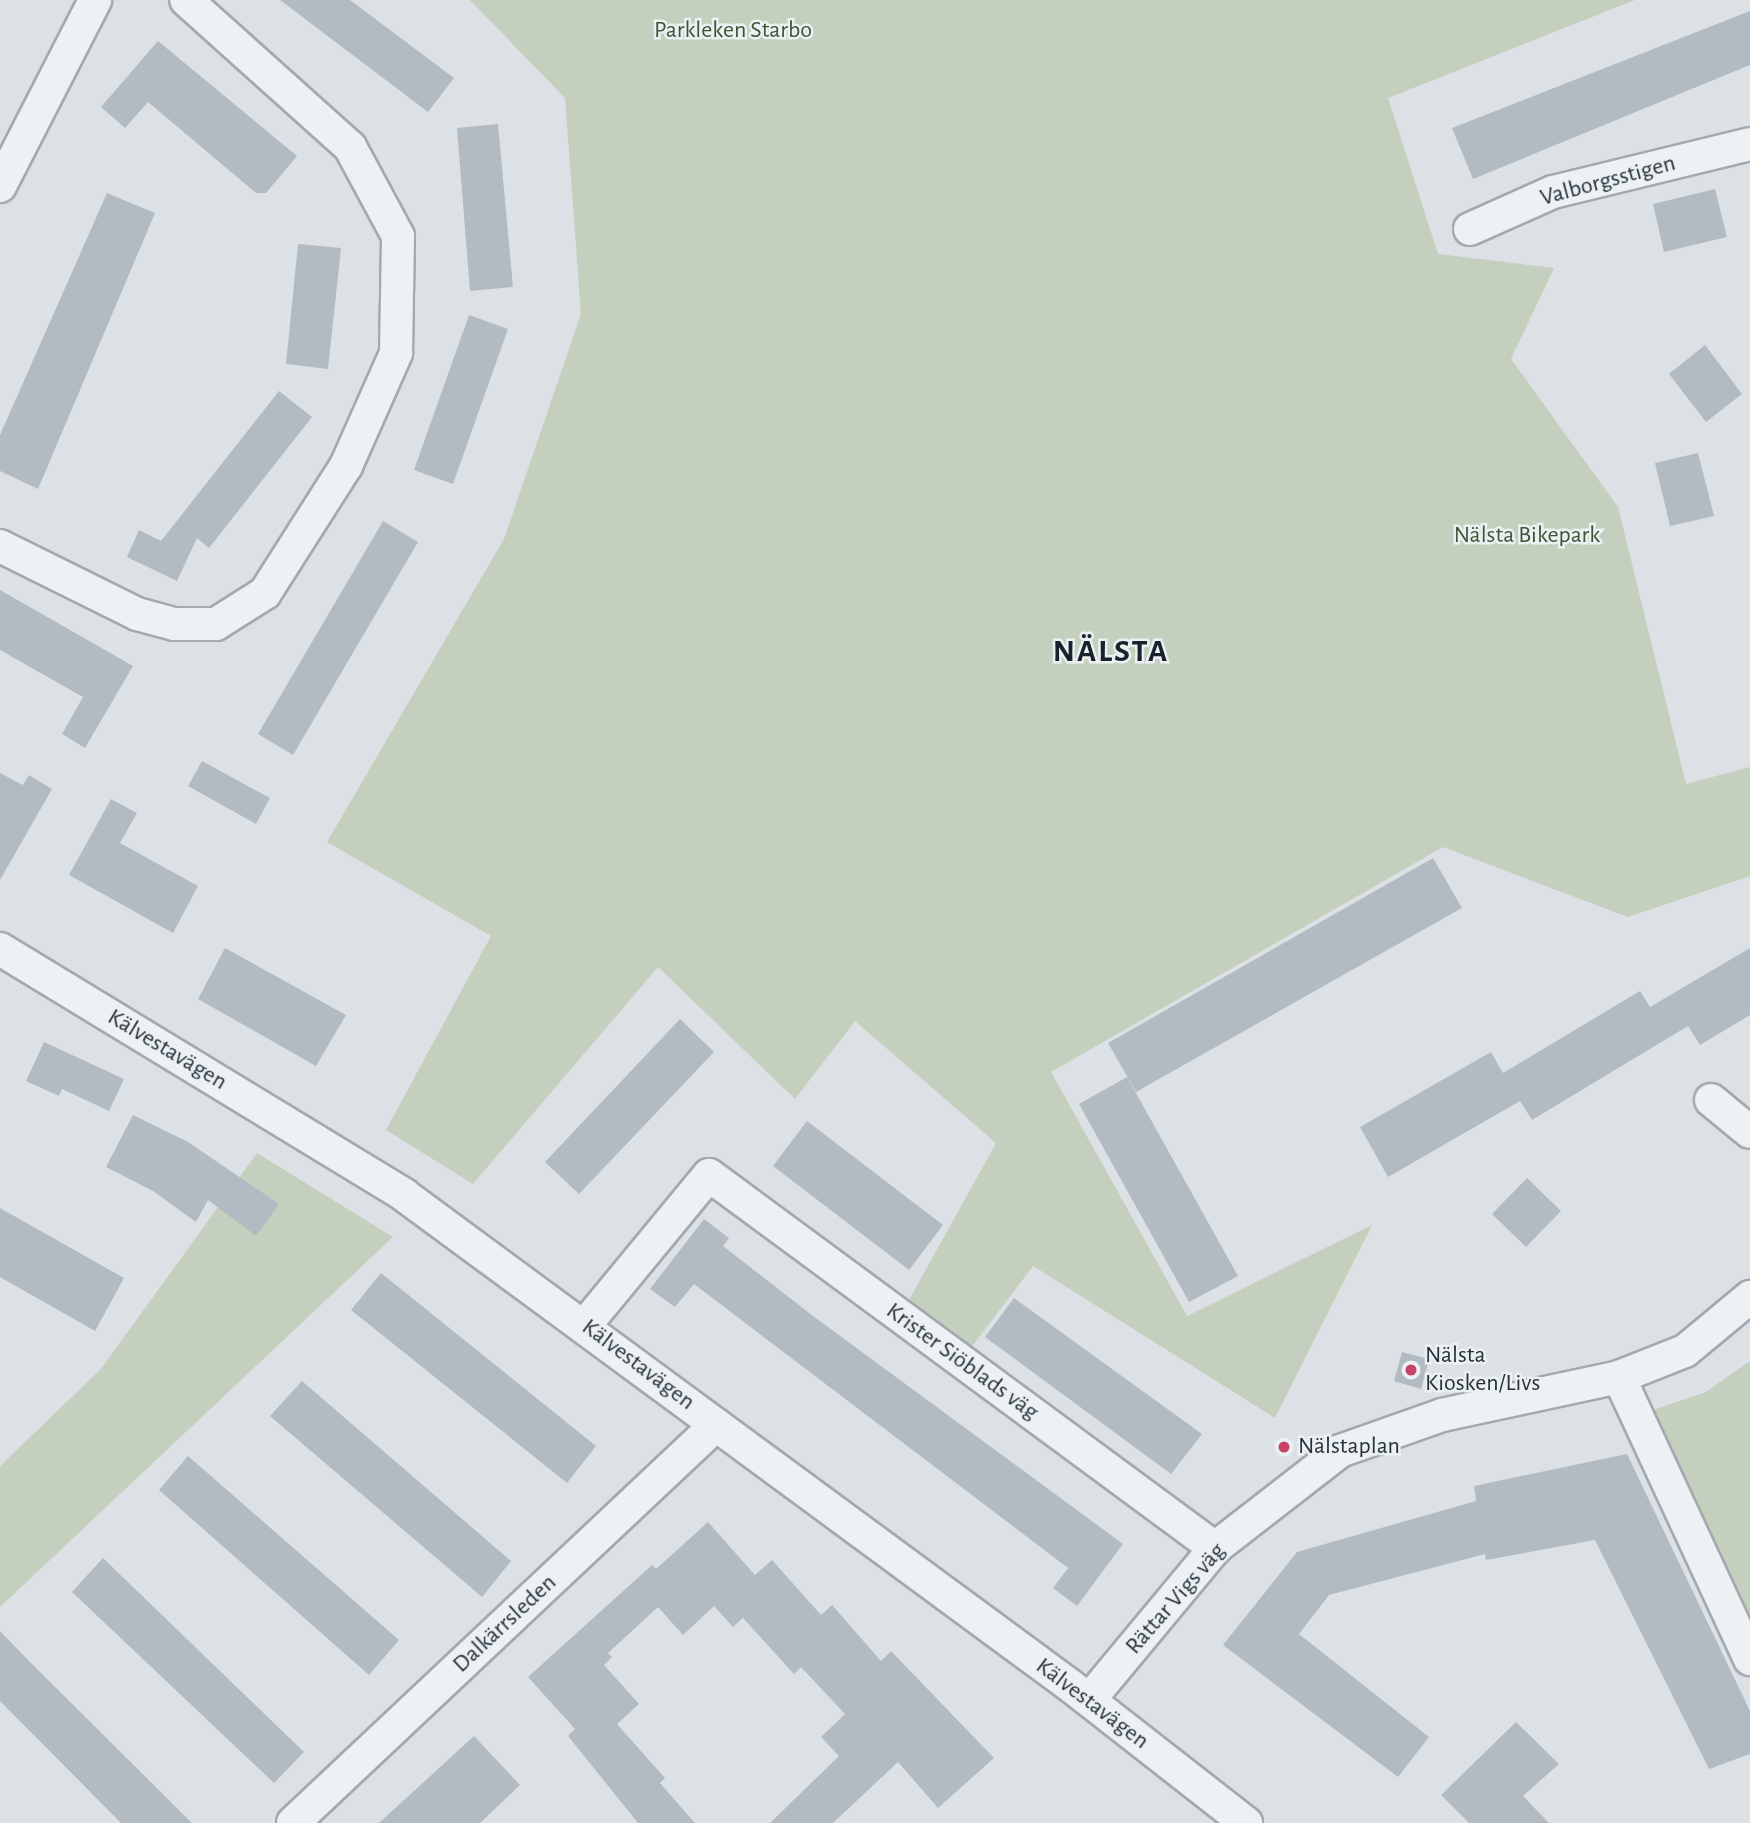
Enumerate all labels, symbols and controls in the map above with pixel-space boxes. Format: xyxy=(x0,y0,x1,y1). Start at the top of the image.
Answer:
park label: Parkleken Starbo xyxy=(654,17,812,45)
street label: Valborgsstigen xyxy=(1537,149,1679,213)
park label: Nälsta Bikepark xyxy=(1454,522,1600,550)
district label: NÄLSTA xyxy=(1054,632,1168,670)
street label: Kälvestavägen xyxy=(102,1003,232,1097)
street label: Krister Siöblads väg xyxy=(880,1297,1044,1427)
street label: Kälvestavägen xyxy=(576,1313,700,1417)
place label: Nälsta Kiosken/Livs xyxy=(1425,1342,1540,1398)
marker: Nälsta Kiosken/Livs xyxy=(1403,1362,1419,1378)
place label: Nälstaplan xyxy=(1298,1433,1400,1461)
marker: Nälstaplan xyxy=(1276,1439,1292,1455)
street label: Rättar Vigs väg xyxy=(1120,1537,1232,1661)
street label: Dalkärrsleden xyxy=(447,1569,563,1679)
street label: Kälvestavägen xyxy=(1030,1652,1154,1756)

